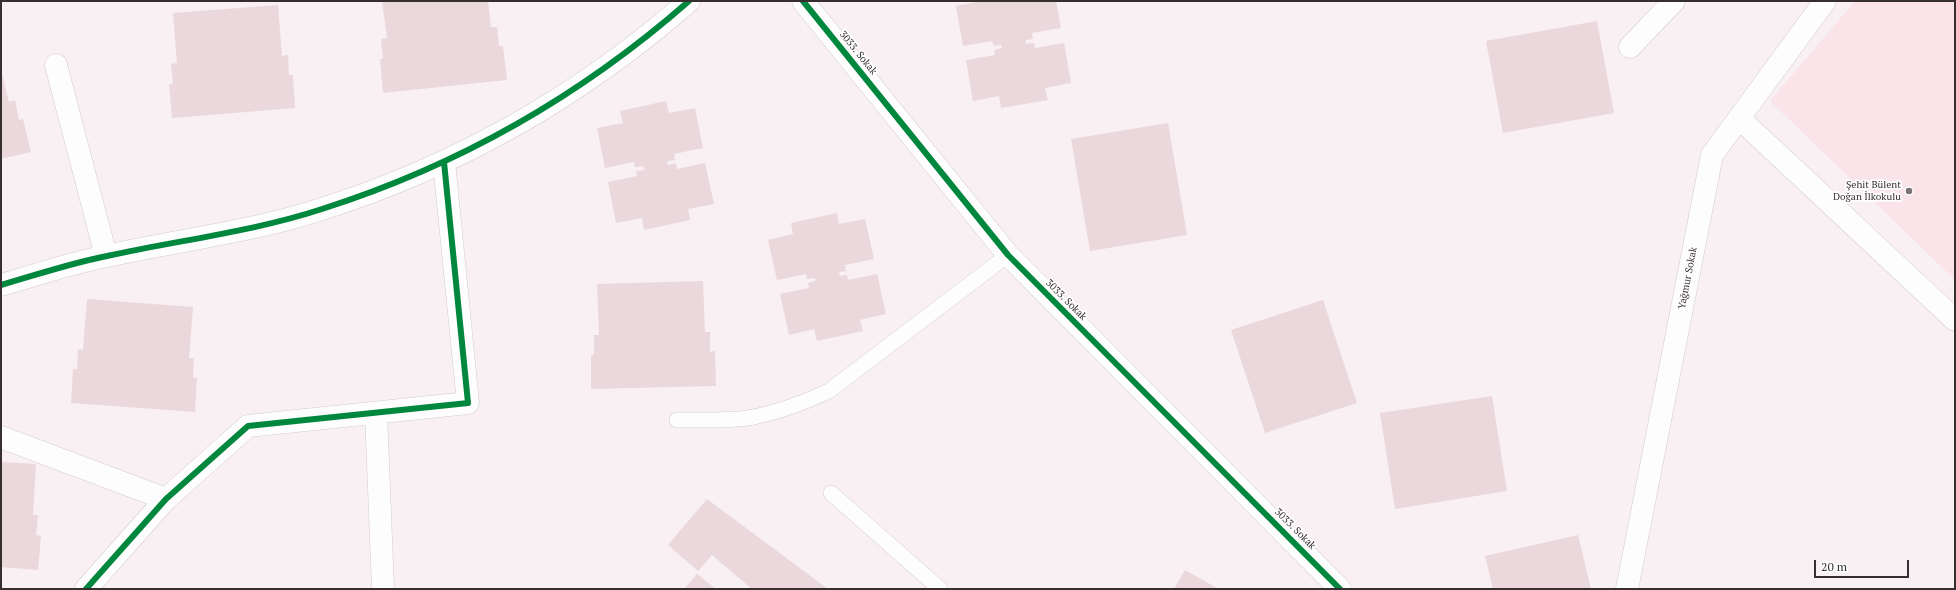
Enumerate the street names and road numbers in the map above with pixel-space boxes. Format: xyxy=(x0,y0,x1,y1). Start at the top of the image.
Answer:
street label: 3033. Sokak xyxy=(837,29,879,77)
street label: Yağmur Sokak xyxy=(1676,246,1700,310)
street label: 3033. Sokak xyxy=(1043,277,1089,323)
street label: 3033. Sokak xyxy=(1272,506,1318,552)

